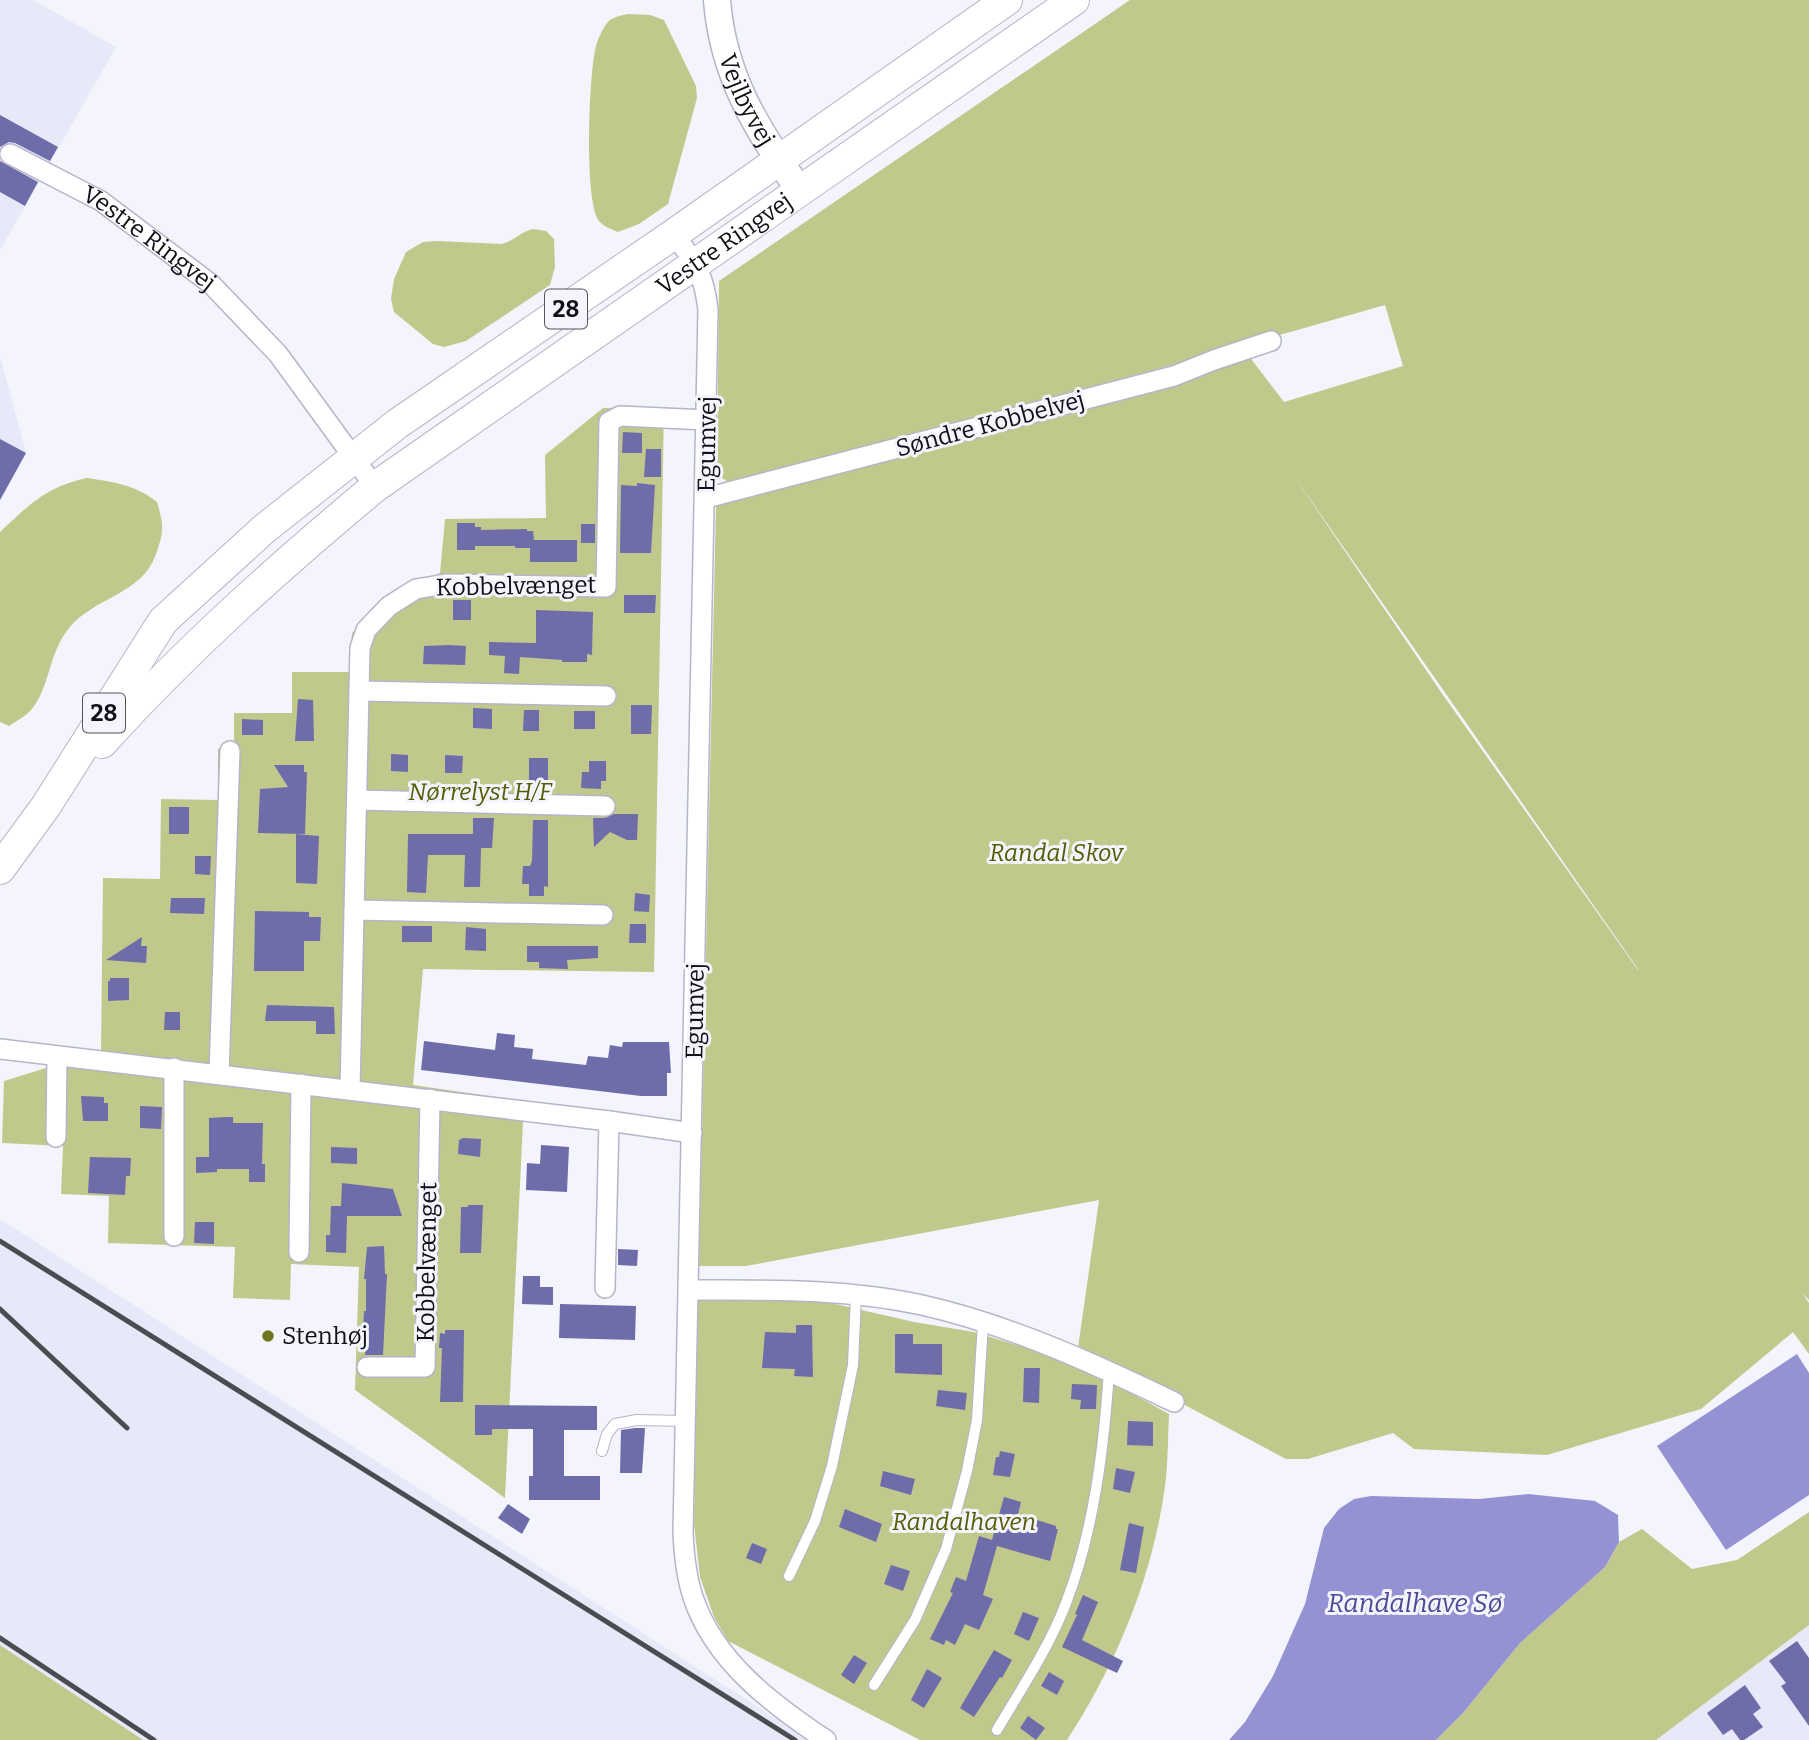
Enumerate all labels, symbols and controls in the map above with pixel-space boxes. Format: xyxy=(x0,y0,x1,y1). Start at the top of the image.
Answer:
street label: Vejlbyvej xyxy=(713,50,780,151)
street label: Vestre Ringvej xyxy=(78,180,221,296)
street label: Vestre Ringvej xyxy=(651,187,797,301)
road number: 28 xyxy=(545,290,587,328)
street label: Søndre Kobbelvej xyxy=(893,385,1087,463)
street label: Egumvej xyxy=(692,396,722,492)
street label: Kobbelvænget xyxy=(436,571,597,601)
road number: 28 xyxy=(83,694,125,733)
park label: Nørrelyst H/F xyxy=(408,778,554,806)
park label: Randal Skov xyxy=(989,839,1125,867)
street label: Egumvej xyxy=(680,963,710,1059)
street label: Kobbelvænget xyxy=(412,1181,442,1342)
place label: Stenhøj xyxy=(282,1322,368,1350)
marker: Stenhøj xyxy=(260,1328,276,1344)
park label: Randalhaven xyxy=(892,1508,1036,1536)
water label: Randalhave Sø xyxy=(1327,1588,1503,1619)

